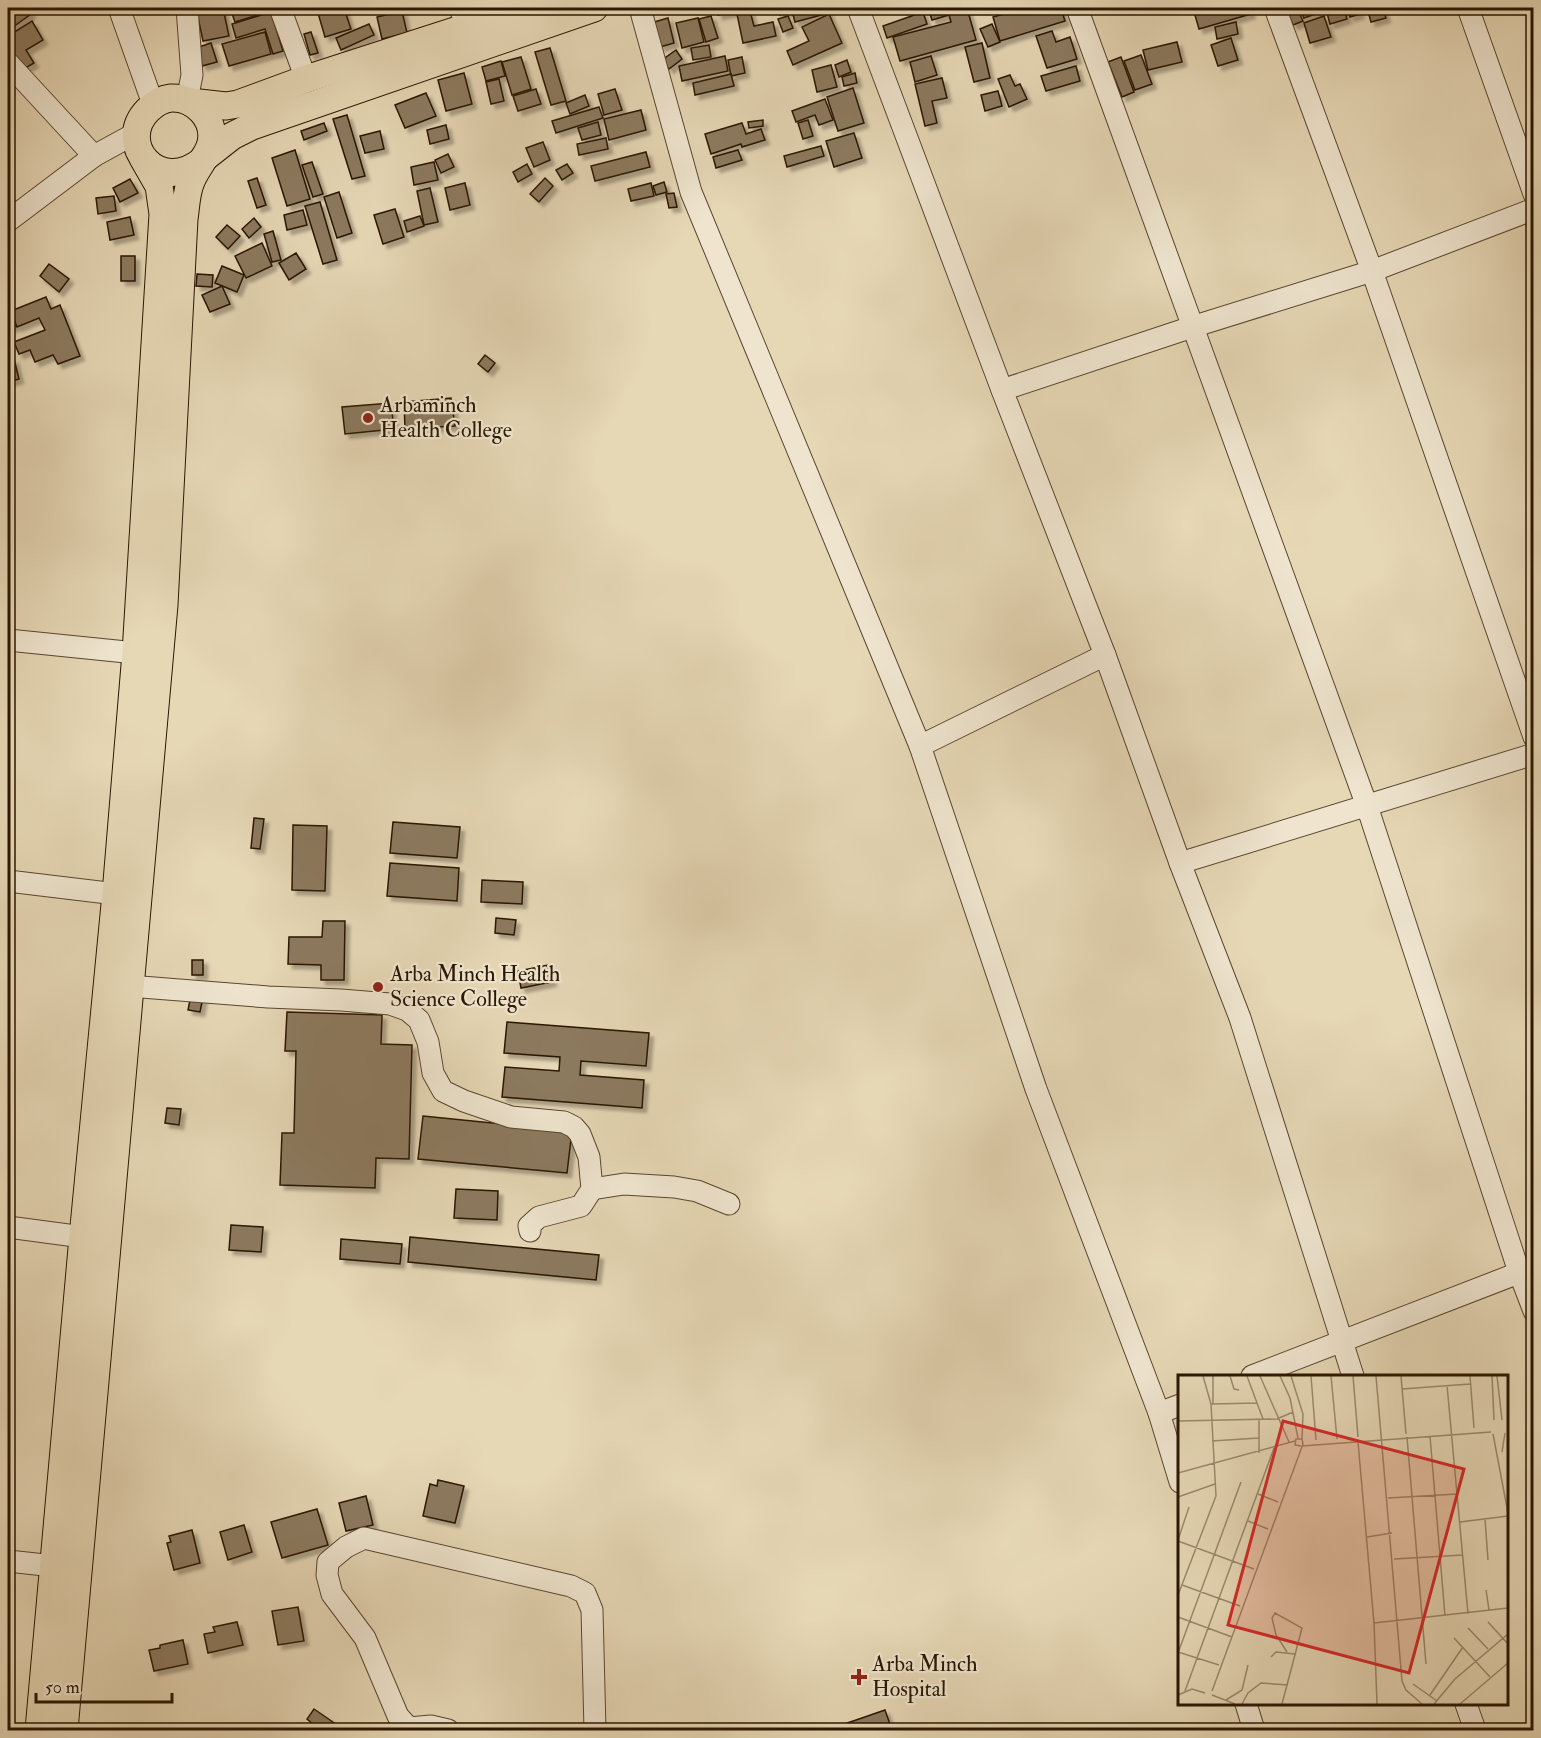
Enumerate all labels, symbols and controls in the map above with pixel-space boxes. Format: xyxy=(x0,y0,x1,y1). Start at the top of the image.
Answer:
place label: Arbaminch Health College xyxy=(379,391,512,444)
marker: Arbaminch Health College xyxy=(361,411,375,425)
place label: Arba Minch Health Science College xyxy=(389,960,561,1013)
marker: Arba Minch Health Science College xyxy=(371,980,385,994)
inset map xyxy=(1178,1375,1508,1705)
place label: Arba Minch Hospital xyxy=(871,1650,978,1704)
scale bar xyxy=(36,1666,172,1704)
marker: Arba Minch Hospital xyxy=(850,1668,868,1686)
text: 50 m xyxy=(45,1676,80,1699)

